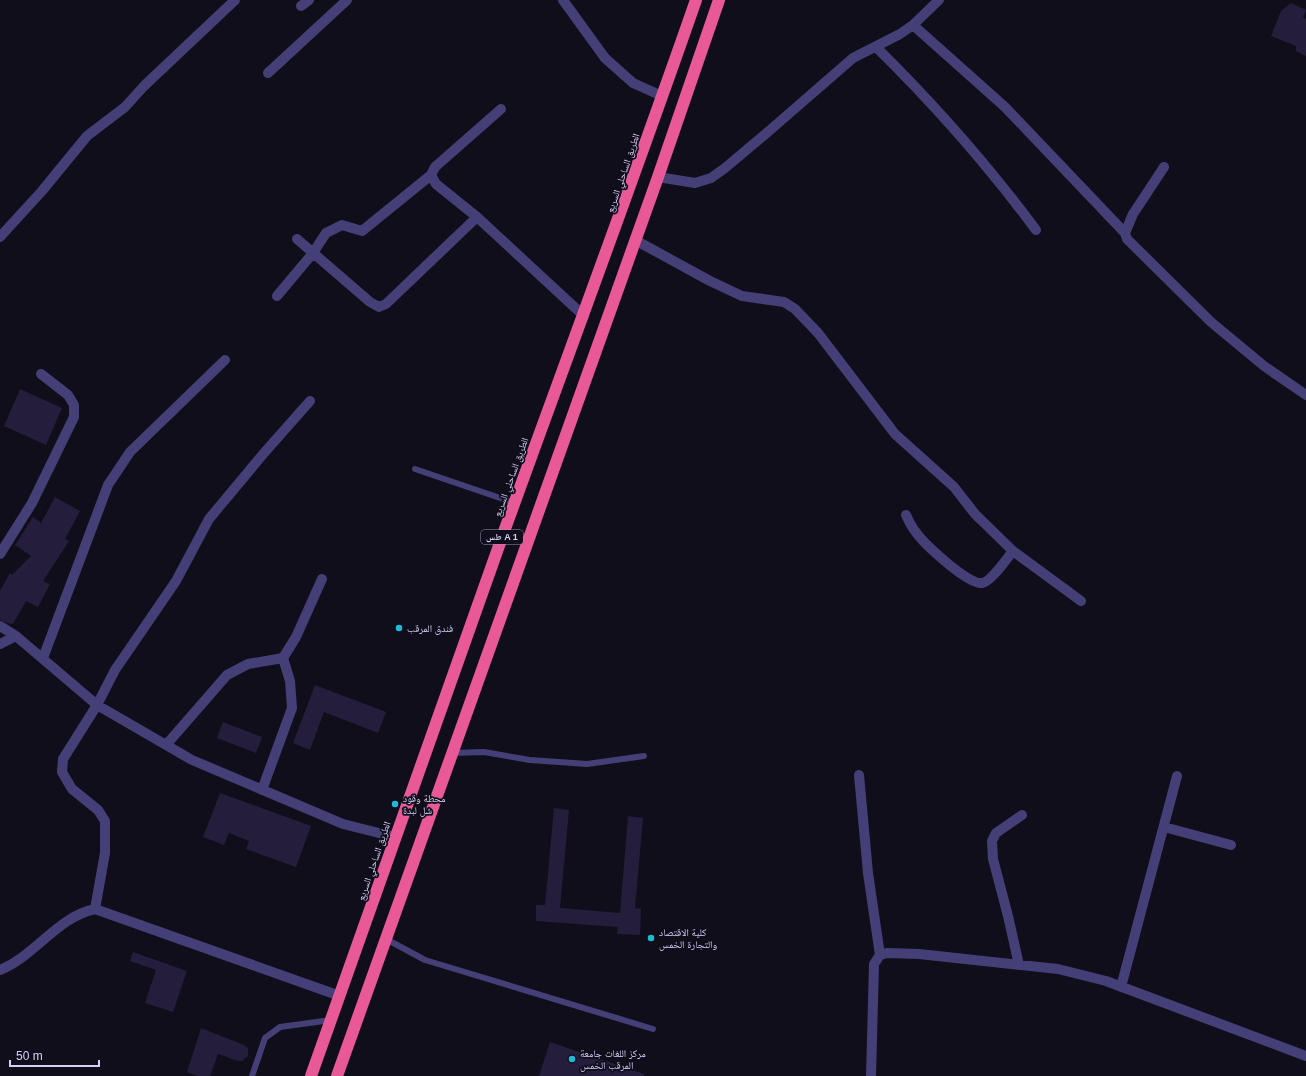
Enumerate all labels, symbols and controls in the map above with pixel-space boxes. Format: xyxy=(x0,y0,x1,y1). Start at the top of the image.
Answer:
street label: الطريق الساحلي السريع xyxy=(604,132,644,215)
street label: الطريق الساحلي السريع xyxy=(492,436,533,519)
road number: طس A 1 xyxy=(481,530,523,544)
marker: فندق المرقب xyxy=(394,623,404,633)
place label: فندق المرقب xyxy=(407,623,453,635)
place label: محطة وقود شل لبدة xyxy=(403,793,446,817)
marker: محطة وقود شل لبدة xyxy=(390,799,400,809)
street label: الطريق الساحلي السريع xyxy=(355,820,395,903)
place label: كلية الاقتصاد والتجارة الخمس xyxy=(659,927,717,951)
marker: كلية الاقتصاد والتجارة الخمس xyxy=(646,933,656,943)
scale bar xyxy=(10,1042,99,1068)
place label: مركز اللغات جامعة المرقب الخمس xyxy=(580,1048,646,1072)
text: 50 m xyxy=(16,1049,43,1063)
marker: مركز اللغات جامعة المرقب الخمس xyxy=(567,1054,577,1064)

